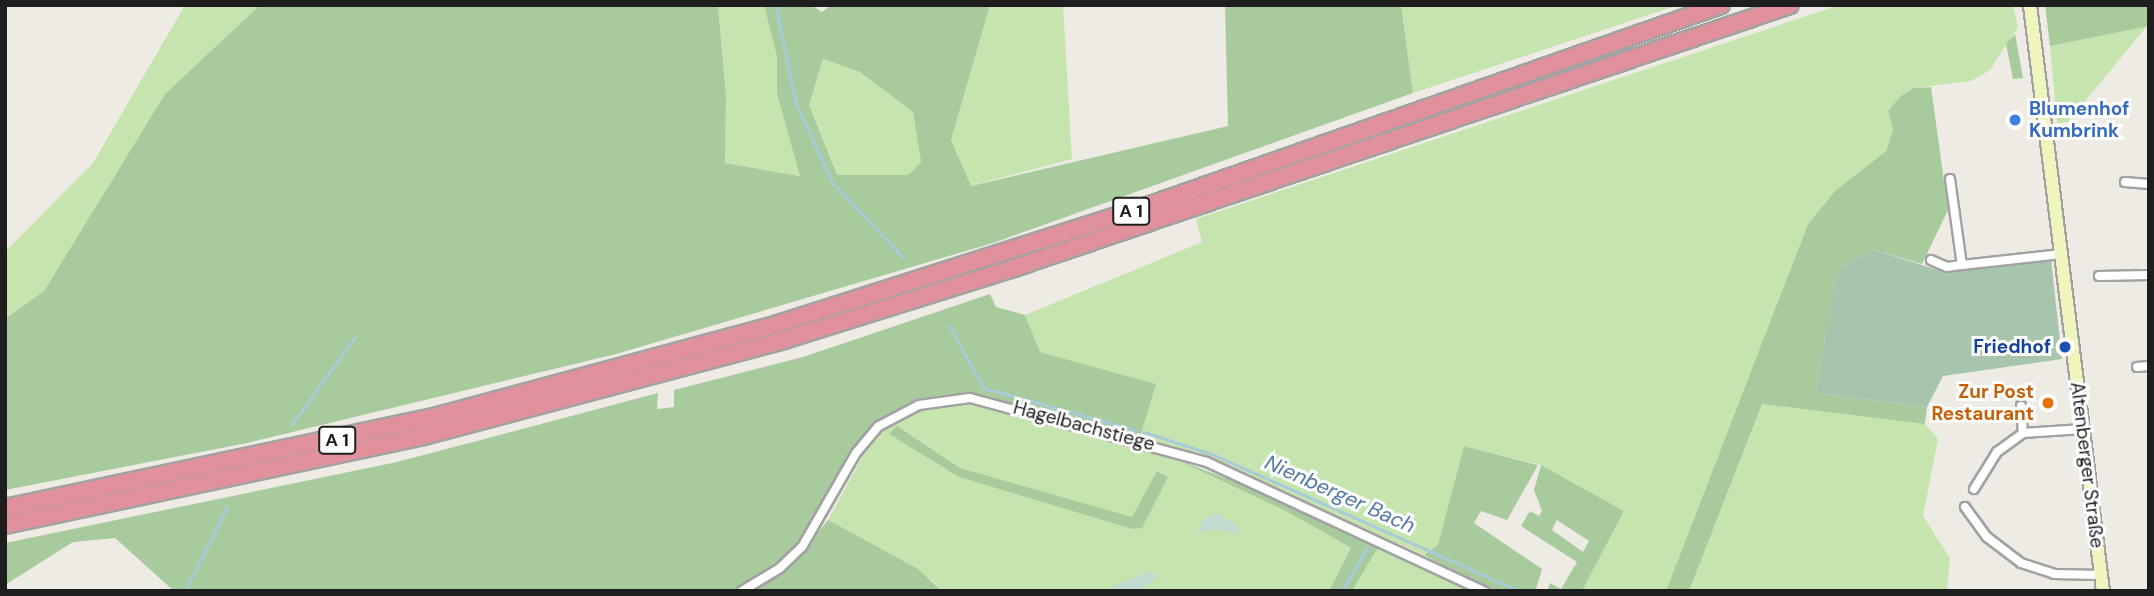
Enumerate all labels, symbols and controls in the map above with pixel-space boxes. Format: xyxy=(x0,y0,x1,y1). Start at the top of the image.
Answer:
place label: Blumenhof Kumbrink xyxy=(2029,98,2129,142)
marker: Blumenhof Kumbrink xyxy=(2007,112,2023,128)
road number: A 1 xyxy=(1112,196,1150,226)
place label: Friedhof xyxy=(1973,336,2051,358)
marker: Friedhof xyxy=(2057,339,2073,355)
place label: Zur Post Restaurant xyxy=(1931,381,2034,425)
street label: Altenberger Straße xyxy=(2065,381,2109,549)
marker: Zur Post Restaurant xyxy=(2040,395,2056,411)
street label: Hagelbachstiege xyxy=(1011,396,1157,456)
road number: A 1 xyxy=(318,426,356,454)
water label: Nienberger Bach xyxy=(1261,450,1419,538)

